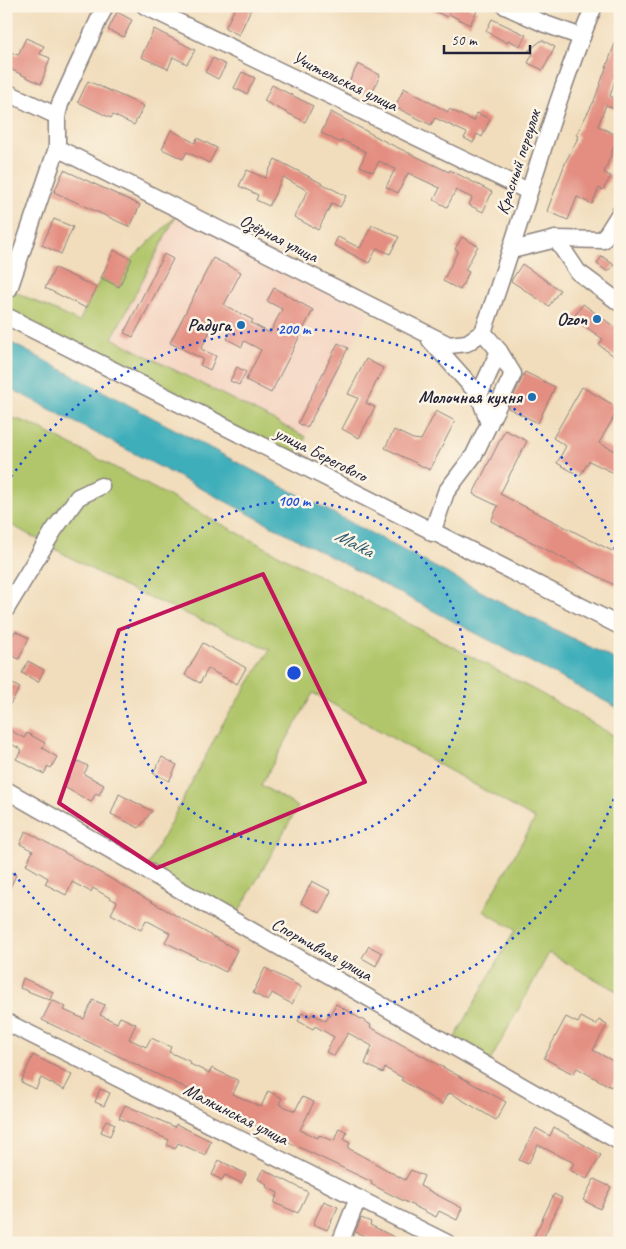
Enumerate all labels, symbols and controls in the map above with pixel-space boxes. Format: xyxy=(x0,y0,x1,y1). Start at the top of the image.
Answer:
scale bar xyxy=(444,22,530,54)
text: 50 m xyxy=(451,31,478,50)
street label: Учительская улица xyxy=(289,46,402,116)
street label: Красный переулок xyxy=(491,105,546,217)
street label: Озёрная улица xyxy=(236,209,323,269)
place label: Ozon xyxy=(557,308,588,330)
marker: Ozon xyxy=(591,313,603,325)
place label: Радуга xyxy=(188,314,233,336)
marker: Радуга xyxy=(235,319,247,331)
text: 200 m xyxy=(278,320,312,339)
place label: Молочная кухня xyxy=(418,386,523,408)
marker: Молочная кухня xyxy=(526,391,538,403)
street label: улица Берегового xyxy=(270,421,372,487)
text: 100 m xyxy=(278,492,312,511)
water label: Malka xyxy=(331,523,379,564)
centre of rings xyxy=(285,664,303,682)
street label: Спортивная улица xyxy=(268,912,377,986)
street label: Малкинская улица xyxy=(180,1078,293,1150)

